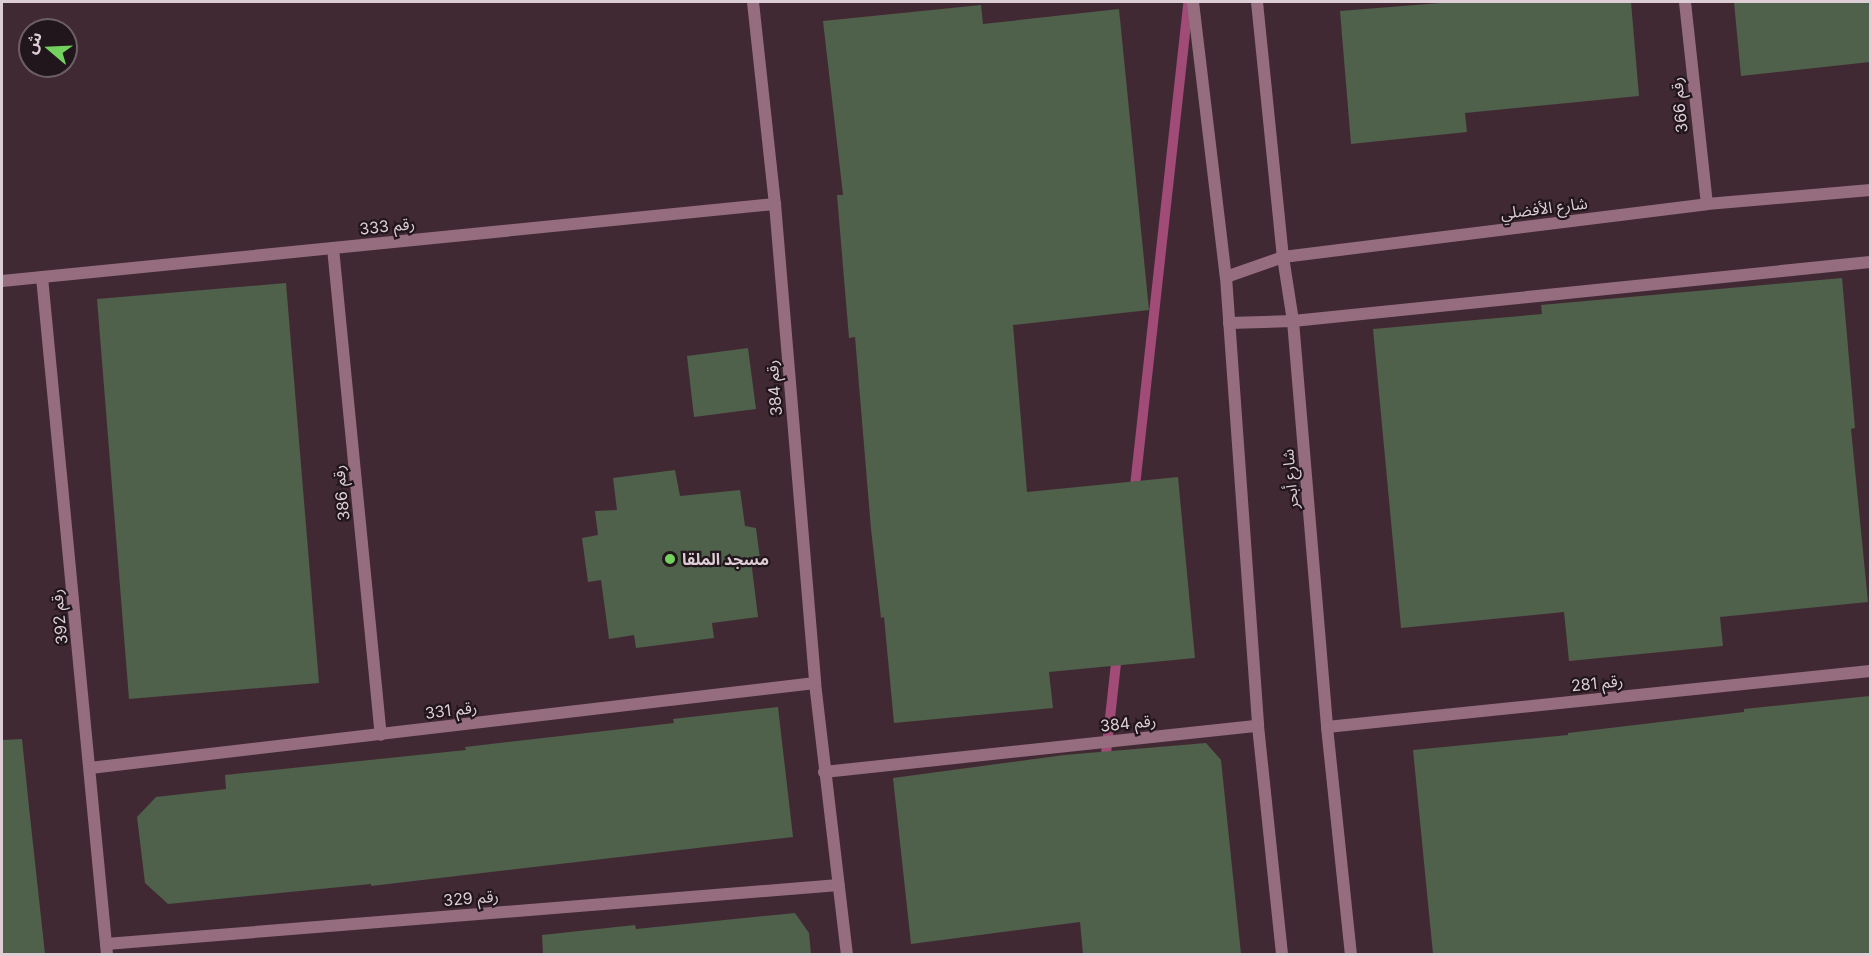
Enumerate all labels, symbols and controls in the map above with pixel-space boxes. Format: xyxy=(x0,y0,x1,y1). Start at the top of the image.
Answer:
north arrow xyxy=(18,18,78,78)
text: ش xyxy=(20,29,46,56)
street label: رقم 366 xyxy=(1667,76,1691,134)
street label: شارع الأفضلي xyxy=(1499,193,1589,223)
street label: رقم 333 xyxy=(358,214,416,238)
street label: رقم 384 xyxy=(762,359,786,417)
street label: شارع أبحر xyxy=(1278,448,1302,510)
street label: رقم 386 xyxy=(329,464,353,522)
place label: مسجد الملقا xyxy=(682,549,769,569)
marker: مسجد الملقا xyxy=(663,552,677,566)
street label: رقم 392 xyxy=(47,588,71,646)
street label: رقم 281 xyxy=(1570,671,1624,695)
street label: رقم 331 xyxy=(424,697,478,723)
street label: رقم 384 xyxy=(1099,711,1157,735)
street label: رقم 329 xyxy=(442,886,500,910)

